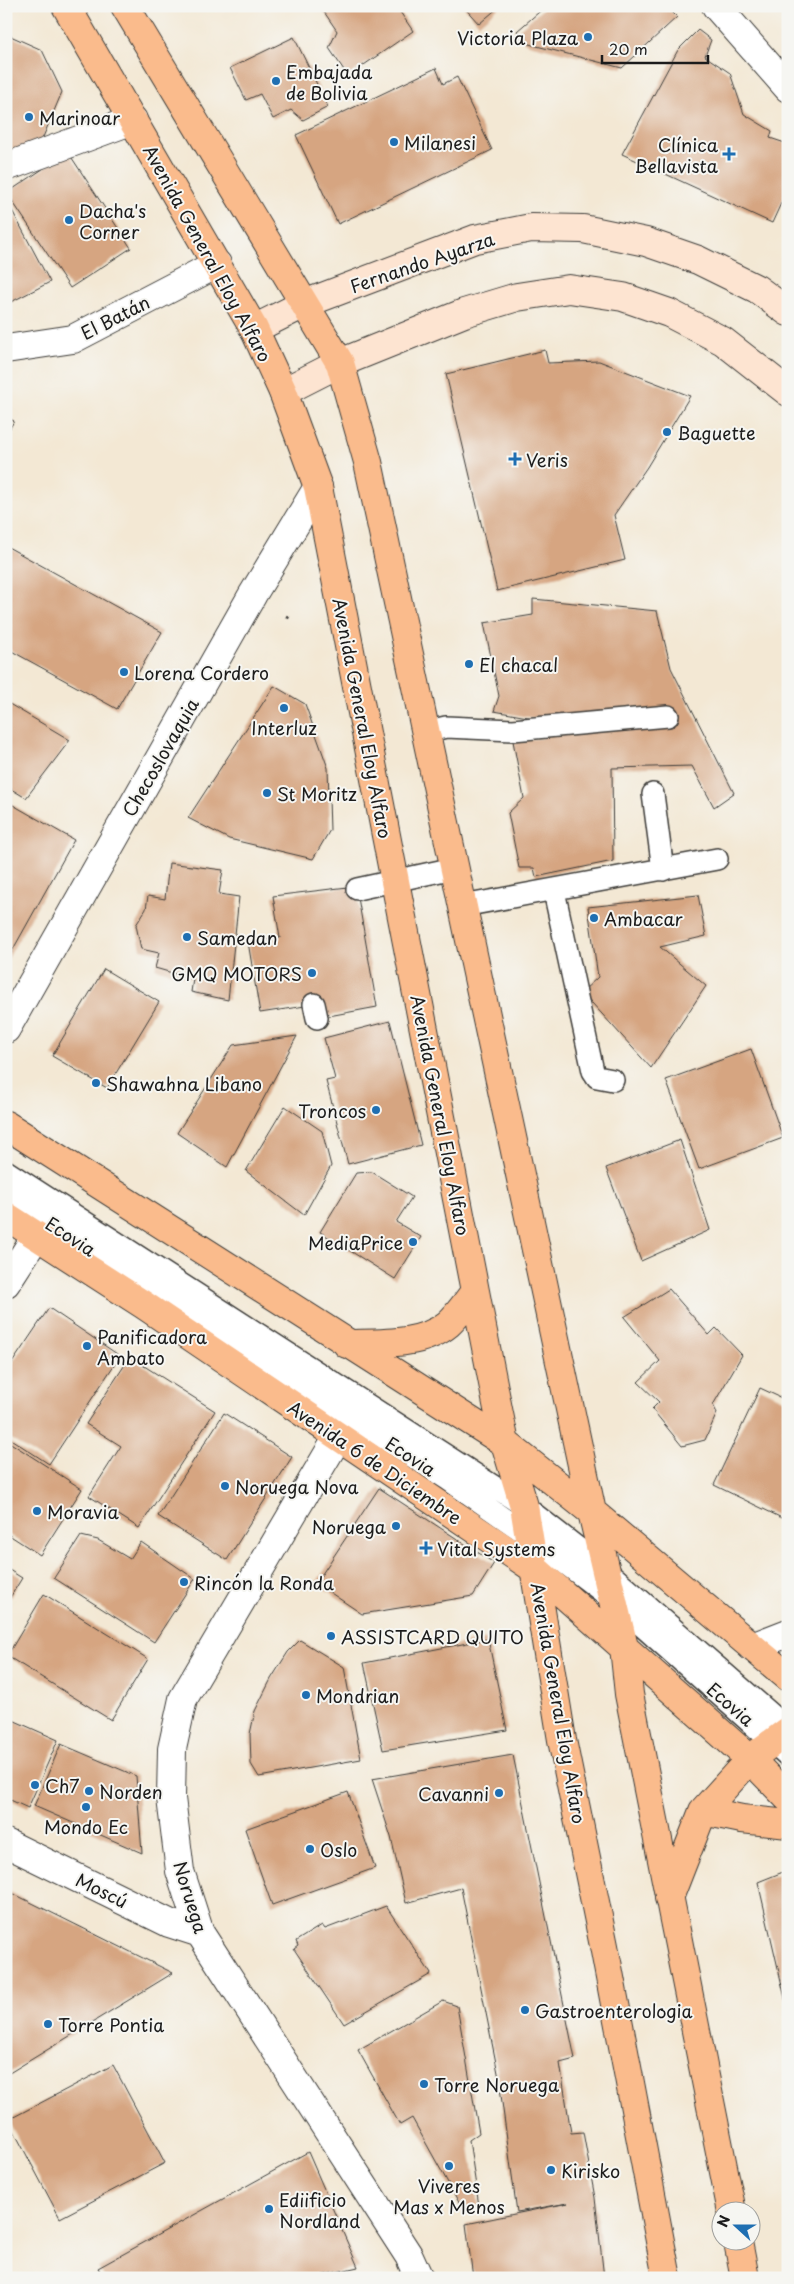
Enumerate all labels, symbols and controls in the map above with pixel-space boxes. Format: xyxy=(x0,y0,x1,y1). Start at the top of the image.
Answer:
place label: Victoria Plaza xyxy=(457,24,579,51)
marker: Victoria Plaza xyxy=(582,31,594,43)
scale bar xyxy=(602,32,708,64)
text: 20 m xyxy=(609,37,648,60)
place label: Embajada de Bolivia xyxy=(286,58,373,106)
marker: Embajada de Bolivia xyxy=(270,75,282,87)
place label: Marinoar xyxy=(39,104,121,131)
marker: Marinoar xyxy=(23,111,35,123)
place label: Milanesi xyxy=(404,129,476,156)
place label: Clínica Bellavista xyxy=(634,131,719,179)
marker: Milanesi xyxy=(388,136,400,148)
street label: Avenida General Eloy Alfaro xyxy=(137,140,279,366)
marker: Clínica Bellavista xyxy=(722,147,736,161)
place label: Dacha's Corner xyxy=(79,197,146,245)
marker: Dacha's Corner xyxy=(63,214,75,226)
street label: Fernando Ayarza xyxy=(346,224,499,299)
street label: El Batán xyxy=(76,288,154,346)
place label: Baguette xyxy=(677,419,756,446)
marker: Baguette xyxy=(661,426,673,438)
place label: Veris xyxy=(526,446,568,473)
marker: Veris xyxy=(508,452,522,466)
street label: Avenida General Eloy Alfaro xyxy=(326,595,400,841)
place label: El chacal xyxy=(479,651,558,678)
marker: El chacal xyxy=(463,658,475,670)
place label: Lorena Cordero xyxy=(134,659,269,686)
marker: Lorena Cordero xyxy=(118,666,130,678)
street label: Checoslovaquia xyxy=(115,693,205,821)
marker: Interluz xyxy=(278,702,290,714)
place label: Interluz xyxy=(251,714,317,741)
place label: St Moritz xyxy=(277,780,357,807)
marker: St Moritz xyxy=(261,787,273,799)
place label: Ambacar xyxy=(604,905,684,932)
marker: Ambacar xyxy=(588,912,600,924)
place label: Samedan xyxy=(197,924,278,951)
marker: Samedan xyxy=(181,931,193,943)
place label: GMQ MOTORS xyxy=(171,960,302,987)
marker: GMQ MOTORS xyxy=(306,967,318,979)
street label: Avenida General Eloy Alfaro xyxy=(404,992,478,1238)
place label: Shawahna Libano xyxy=(106,1070,262,1097)
marker: Shawahna Libano xyxy=(90,1077,102,1089)
place label: Troncos xyxy=(298,1097,366,1124)
marker: Troncos xyxy=(370,1104,382,1116)
street label: Ecovia xyxy=(41,1210,102,1263)
place label: MediaPrice xyxy=(308,1229,403,1256)
marker: MediaPrice xyxy=(407,1236,419,1248)
place label: Panificadora Ambato xyxy=(97,1323,207,1371)
marker: Panificadora Ambato xyxy=(81,1340,93,1352)
street label: Avenida 6 de Diciembre xyxy=(283,1394,468,1531)
street label: Ecovia xyxy=(381,1430,442,1483)
place label: Noruega Nova xyxy=(235,1473,359,1500)
marker: Noruega Nova xyxy=(219,1480,231,1492)
place label: Moravia xyxy=(47,1498,119,1525)
marker: Moravia xyxy=(31,1505,43,1517)
place label: Noruega xyxy=(312,1513,387,1540)
marker: Noruega xyxy=(390,1520,402,1532)
place label: Vital Systems xyxy=(437,1535,555,1562)
marker: Vital Systems xyxy=(419,1541,433,1555)
place label: Rincón la Ronda xyxy=(194,1569,334,1596)
marker: Rincón la Ronda xyxy=(178,1576,190,1588)
street label: Avenida General Eloy Alfaro xyxy=(524,1580,594,1826)
place label: ASSISTCARD QUITO xyxy=(341,1623,524,1650)
marker: ASSISTCARD QUITO xyxy=(325,1630,337,1642)
street label: Ecovia xyxy=(701,1676,761,1733)
place label: Mondrian xyxy=(316,1682,399,1709)
marker: Mondrian xyxy=(300,1689,312,1701)
place label: Ch7 xyxy=(45,1772,80,1799)
place label: Norden xyxy=(99,1778,163,1805)
marker: Ch7 xyxy=(29,1779,41,1791)
place label: Cavanni xyxy=(418,1780,489,1807)
marker: Norden xyxy=(83,1785,95,1797)
marker: Cavanni xyxy=(493,1787,505,1799)
marker: Mondo Ec xyxy=(80,1801,92,1813)
place label: Mondo Ec xyxy=(44,1813,128,1840)
place label: Oslo xyxy=(320,1836,357,1863)
marker: Oslo xyxy=(304,1843,316,1855)
street label: Noruega xyxy=(167,1858,215,1937)
street label: Moscú xyxy=(71,1866,133,1914)
place label: Gastroenterologia xyxy=(535,1997,693,2024)
marker: Gastroenterologia xyxy=(519,2004,531,2016)
place label: Torre Pontia xyxy=(58,2011,164,2038)
marker: Torre Pontia xyxy=(42,2018,54,2030)
place label: Torre Noruega xyxy=(434,2071,560,2098)
marker: Torre Noruega xyxy=(418,2078,430,2090)
place label: Kirisko xyxy=(561,2157,620,2184)
marker: Viveres Mas x Menos xyxy=(443,2160,455,2172)
marker: Kirisko xyxy=(545,2164,557,2176)
place label: Viveres Mas x Menos xyxy=(393,2172,505,2220)
place label: Ediificio Nordland xyxy=(279,2186,360,2234)
north arrow xyxy=(712,2202,762,2252)
marker: Ediificio Nordland xyxy=(263,2203,275,2215)
text: N xyxy=(712,2212,735,2230)

